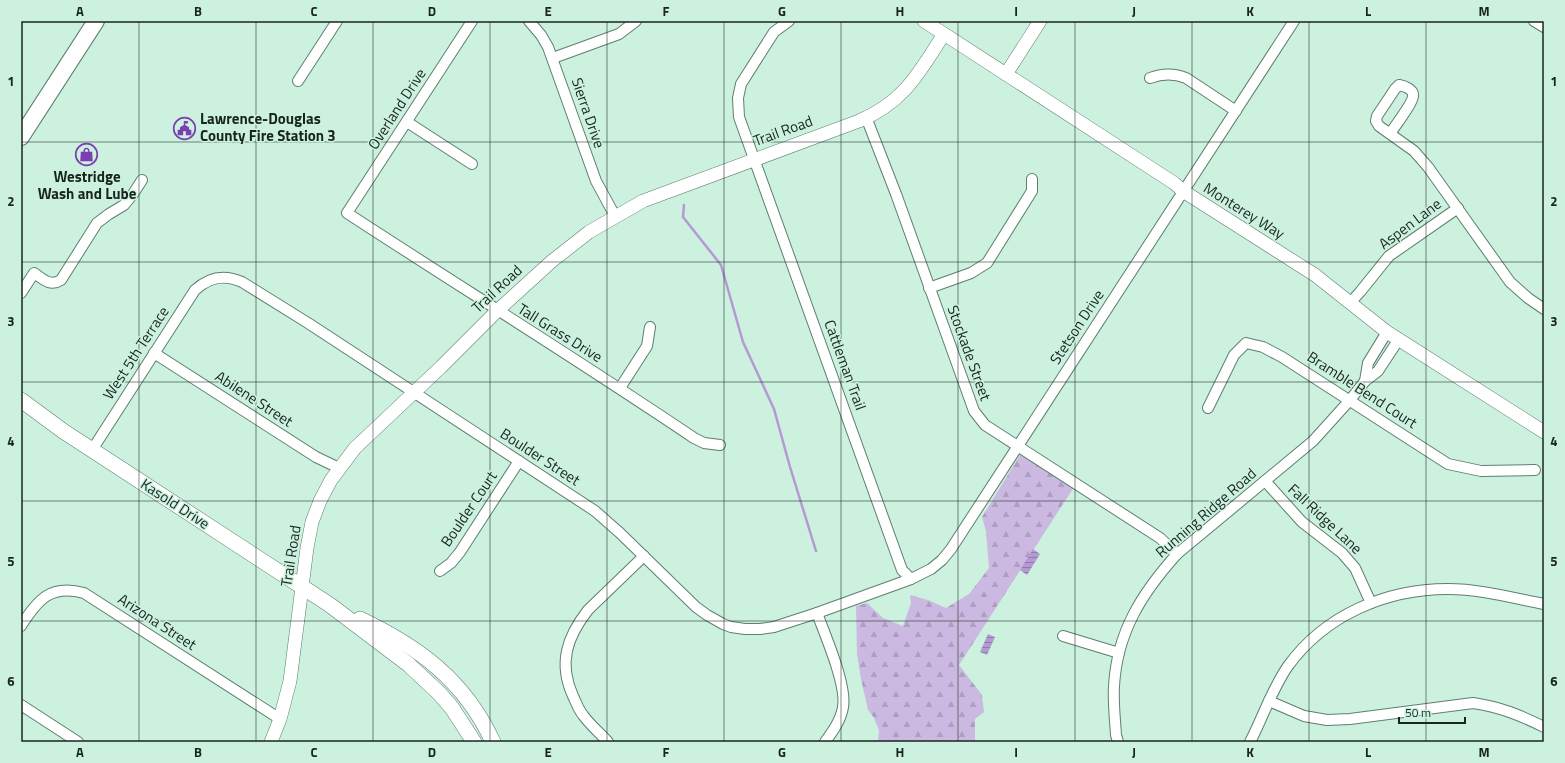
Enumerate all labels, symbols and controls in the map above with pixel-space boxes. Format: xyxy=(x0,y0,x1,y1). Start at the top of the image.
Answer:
text: A xyxy=(76,1,84,21)
text: B xyxy=(194,1,202,21)
text: C xyxy=(310,1,318,21)
text: D xyxy=(428,1,436,21)
text: E xyxy=(544,1,552,21)
text: F xyxy=(663,1,670,21)
text: G xyxy=(778,1,786,21)
text: H xyxy=(896,1,904,21)
text: I xyxy=(1014,1,1018,21)
text: J xyxy=(1132,1,1136,21)
text: K xyxy=(1246,1,1254,21)
text: L xyxy=(1365,1,1371,21)
text: M xyxy=(1478,1,1490,21)
street label: Overland Drive xyxy=(362,64,432,154)
text: 1 xyxy=(7,71,15,91)
text: 1 xyxy=(1550,71,1558,91)
street label: Sierra Drive xyxy=(566,75,611,151)
place label: Lawrence-Douglas County Fire Station 3 xyxy=(200,107,336,147)
street label: Trail Road xyxy=(750,109,816,152)
public building icon: Lawrence-Douglas County Fire Station 3 xyxy=(171,115,197,141)
shop icon: Westridge Wash and Lube xyxy=(74,141,100,167)
place label: Westridge Wash and Lube xyxy=(38,165,137,205)
street label: Monterey Way xyxy=(1199,176,1289,245)
text: 2 xyxy=(7,191,15,211)
text: 2 xyxy=(1550,191,1558,211)
street label: Aspen Lane xyxy=(1374,192,1446,255)
street label: Trail Road xyxy=(466,259,527,318)
street label: Stetson Drive xyxy=(1044,285,1109,369)
street label: Tall Grass Drive xyxy=(513,297,607,368)
street label: West 5th Terrace xyxy=(97,302,174,404)
street label: Stockade Street xyxy=(942,302,998,404)
text: 3 xyxy=(7,311,15,331)
text: 3 xyxy=(1550,311,1558,331)
street label: Cattleman Trail xyxy=(818,316,872,413)
street label: Bramble Bend Court xyxy=(1303,345,1422,434)
street label: Abilene Street xyxy=(211,365,298,433)
street label: Boulder Street xyxy=(496,422,585,491)
text: 4 xyxy=(7,431,15,451)
text: 4 xyxy=(1550,431,1558,451)
street label: Running Ridge Road xyxy=(1150,462,1261,563)
street label: Boulder Court xyxy=(435,466,503,551)
street label: Kasold Drive xyxy=(136,473,214,535)
street label: Fall Ridge Lane xyxy=(1283,478,1368,559)
street label: Trail Road xyxy=(274,524,307,588)
text: 5 xyxy=(7,551,15,571)
text: 5 xyxy=(1550,551,1558,571)
street label: Arizona Street xyxy=(113,588,202,656)
text: 6 xyxy=(7,671,15,691)
text: 6 xyxy=(1550,671,1558,691)
scale bar xyxy=(1399,699,1465,725)
text: 50 m xyxy=(1405,703,1431,722)
text: A xyxy=(76,742,84,762)
text: B xyxy=(194,742,202,762)
text: C xyxy=(310,742,318,762)
text: D xyxy=(428,742,436,762)
text: E xyxy=(544,742,552,762)
text: F xyxy=(663,742,670,762)
text: G xyxy=(778,742,786,762)
text: H xyxy=(896,742,904,762)
text: I xyxy=(1014,742,1018,762)
text: J xyxy=(1132,742,1136,762)
text: K xyxy=(1246,742,1254,762)
text: L xyxy=(1365,742,1371,762)
text: M xyxy=(1478,742,1490,762)

